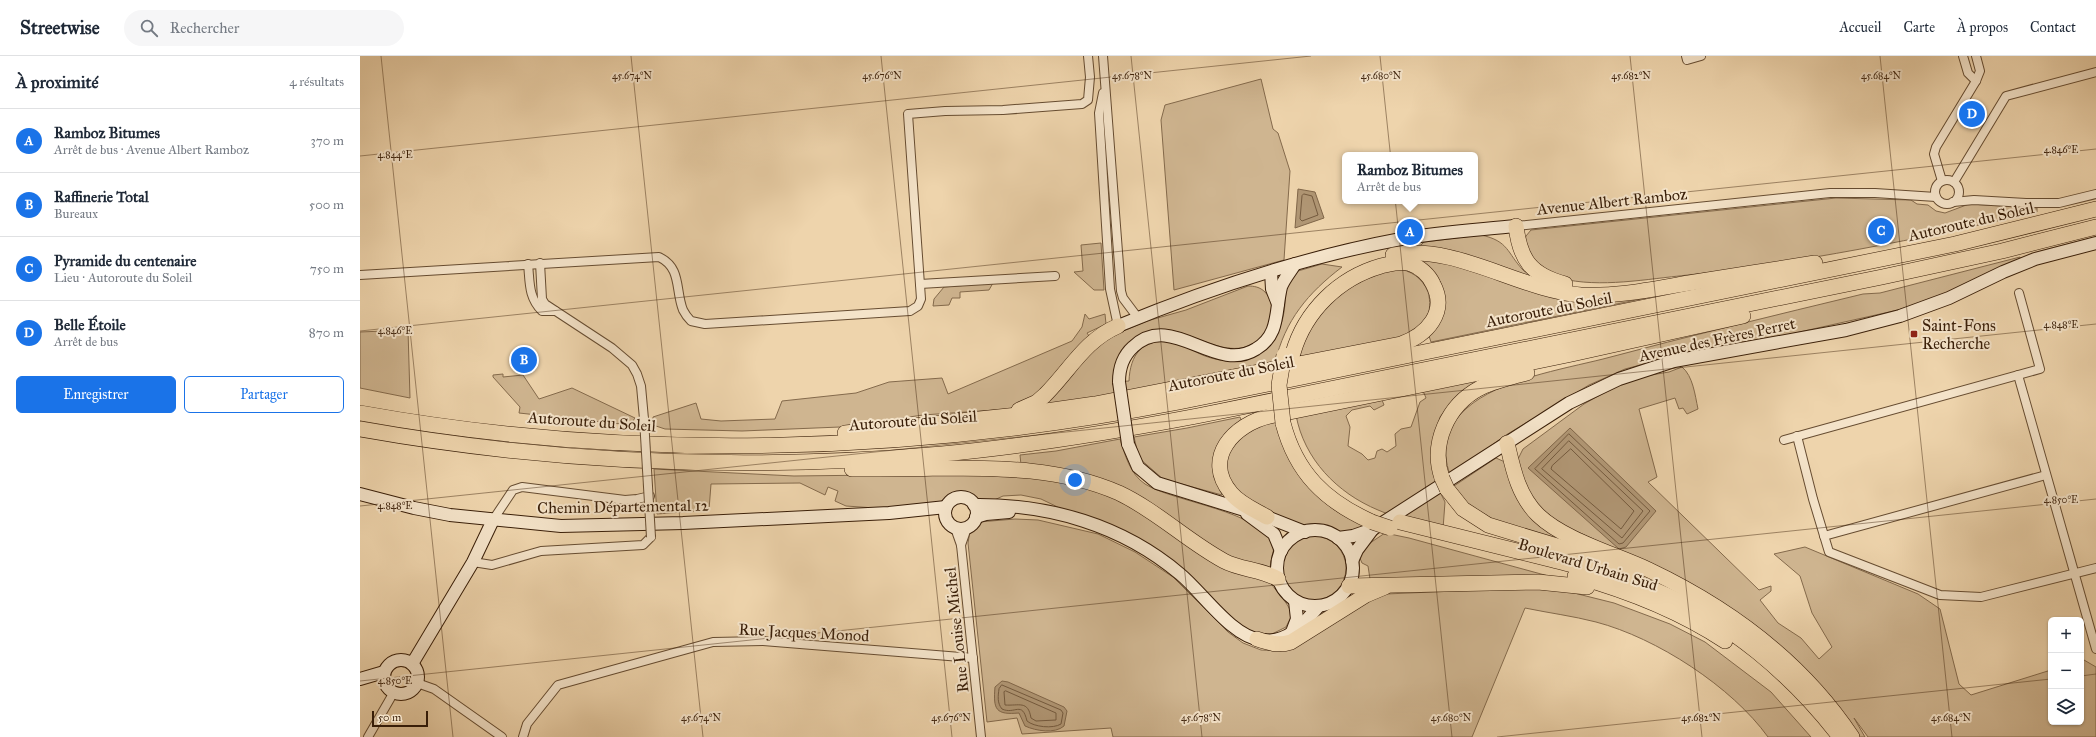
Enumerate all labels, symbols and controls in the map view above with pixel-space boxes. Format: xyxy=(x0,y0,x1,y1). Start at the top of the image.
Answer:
search box xyxy=(124,10,404,46)
text: Streetwise xyxy=(20,16,100,39)
icon: search xyxy=(138,17,160,39)
text: Rechercher xyxy=(170,19,239,37)
text: Accueil xyxy=(1839,19,1882,36)
text: Carte xyxy=(1904,19,1935,36)
text: À propos xyxy=(1957,19,2008,36)
text: Contact xyxy=(2030,19,2076,36)
text: 45.674°N xyxy=(612,70,652,82)
text: 45.676°N xyxy=(862,70,902,82)
text: 45.678°N xyxy=(1112,70,1152,82)
text: 45.680°N xyxy=(1361,70,1402,82)
text: 45.682°N xyxy=(1611,70,1651,82)
text: 45.684°N xyxy=(1861,70,1902,82)
text: À proximité xyxy=(16,72,99,93)
text: 4 résultats xyxy=(289,74,344,90)
pin: D xyxy=(1959,99,1985,129)
text: Ramboz Bitumes xyxy=(54,124,160,142)
text: A xyxy=(25,133,33,149)
text: 370 m xyxy=(311,133,344,149)
text: Arrêt de bus · Avenue Albert Ramboz xyxy=(54,142,249,158)
text: 4.846°E xyxy=(2044,144,2078,156)
text: 4.844°E xyxy=(377,149,413,161)
popup xyxy=(1342,152,1478,204)
text: Ramboz Bitumes xyxy=(1357,161,1463,179)
text: Arrêt de bus xyxy=(1357,179,1421,195)
street label: Avenue Albert Ramboz xyxy=(1535,184,1689,219)
text: Raffinerie Total xyxy=(54,188,149,206)
text: B xyxy=(25,197,33,213)
text: 500 m xyxy=(309,197,344,213)
street label: Autoroute du Soleil xyxy=(1905,198,2036,245)
text: Bureaux xyxy=(54,206,98,222)
pin: C xyxy=(1868,216,1894,246)
pin: A xyxy=(1397,217,1423,247)
text: Pyramide du centenaire xyxy=(54,252,197,270)
text: C xyxy=(25,261,33,277)
text: 750 m xyxy=(310,261,344,277)
text: Lieu · Autoroute du Soleil xyxy=(54,270,192,286)
street label: Autoroute du Soleil xyxy=(1483,288,1615,331)
street label: Avenue des Frères Perret xyxy=(1636,314,1797,366)
text: Belle Étoile xyxy=(54,316,126,334)
place label: Saint-Fons Recherche xyxy=(1922,316,1996,353)
text: 4.848°E xyxy=(2044,319,2078,331)
text: D xyxy=(24,325,34,341)
text: 870 m xyxy=(309,325,344,341)
text: 4.846°E xyxy=(378,325,412,337)
marker: Saint-Fons Recherche xyxy=(1909,329,1919,339)
text: Arrêt de bus xyxy=(54,334,118,350)
pin: B xyxy=(511,345,537,375)
street label: Autoroute du Soleil xyxy=(1165,352,1297,395)
button: Enregistrer xyxy=(16,376,176,413)
button: Partager xyxy=(184,376,344,413)
street label: Autoroute du Soleil xyxy=(526,407,657,435)
street label: Autoroute du Soleil xyxy=(847,407,978,435)
your location xyxy=(1065,470,1085,490)
text: 4.850°E xyxy=(2044,494,2078,506)
street label: Chemin Départemental 12 xyxy=(537,496,709,517)
text: 4.848°E xyxy=(378,500,412,512)
street label: Boulevard Urbain Sud xyxy=(1516,534,1660,595)
street label: Rue Louise Michel xyxy=(940,566,973,694)
map controls xyxy=(2048,617,2084,725)
button: + xyxy=(2048,617,2084,653)
street label: Rue Jacques Monod xyxy=(738,620,870,646)
button: − xyxy=(2048,653,2084,689)
text: 4.850°E xyxy=(378,675,412,687)
button: layers xyxy=(2048,689,2084,725)
scale bar xyxy=(372,709,428,728)
text: 50 m xyxy=(378,711,401,724)
text: 45.674°N xyxy=(681,712,721,724)
text: 45.676°N xyxy=(931,712,971,724)
text: 45.678°N xyxy=(1181,712,1221,724)
text: 45.680°N xyxy=(1431,712,1472,724)
text: 45.682°N xyxy=(1681,712,1721,724)
text: 45.684°N xyxy=(1931,712,1972,724)

